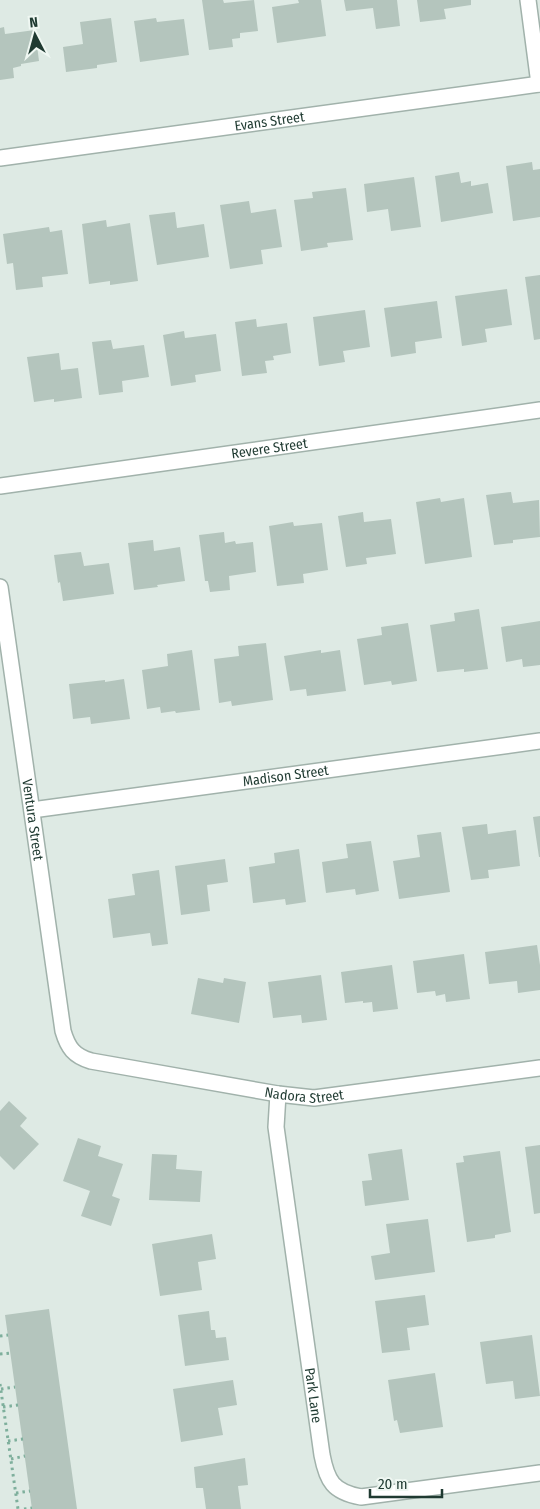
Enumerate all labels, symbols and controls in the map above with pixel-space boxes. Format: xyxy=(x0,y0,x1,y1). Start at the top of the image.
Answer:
north arrow xyxy=(10,10,60,60)
text: N xyxy=(29,14,39,31)
street label: Evans Street xyxy=(234,108,306,135)
street label: Revere Street xyxy=(230,435,309,462)
street label: Madison Street xyxy=(242,762,330,790)
street label: Ventura Street xyxy=(18,778,47,862)
street label: Nadora Street xyxy=(263,1084,345,1107)
street label: Park Lane xyxy=(301,1367,325,1424)
scale bar xyxy=(370,1466,442,1498)
text: 20 m xyxy=(378,1475,408,1493)

